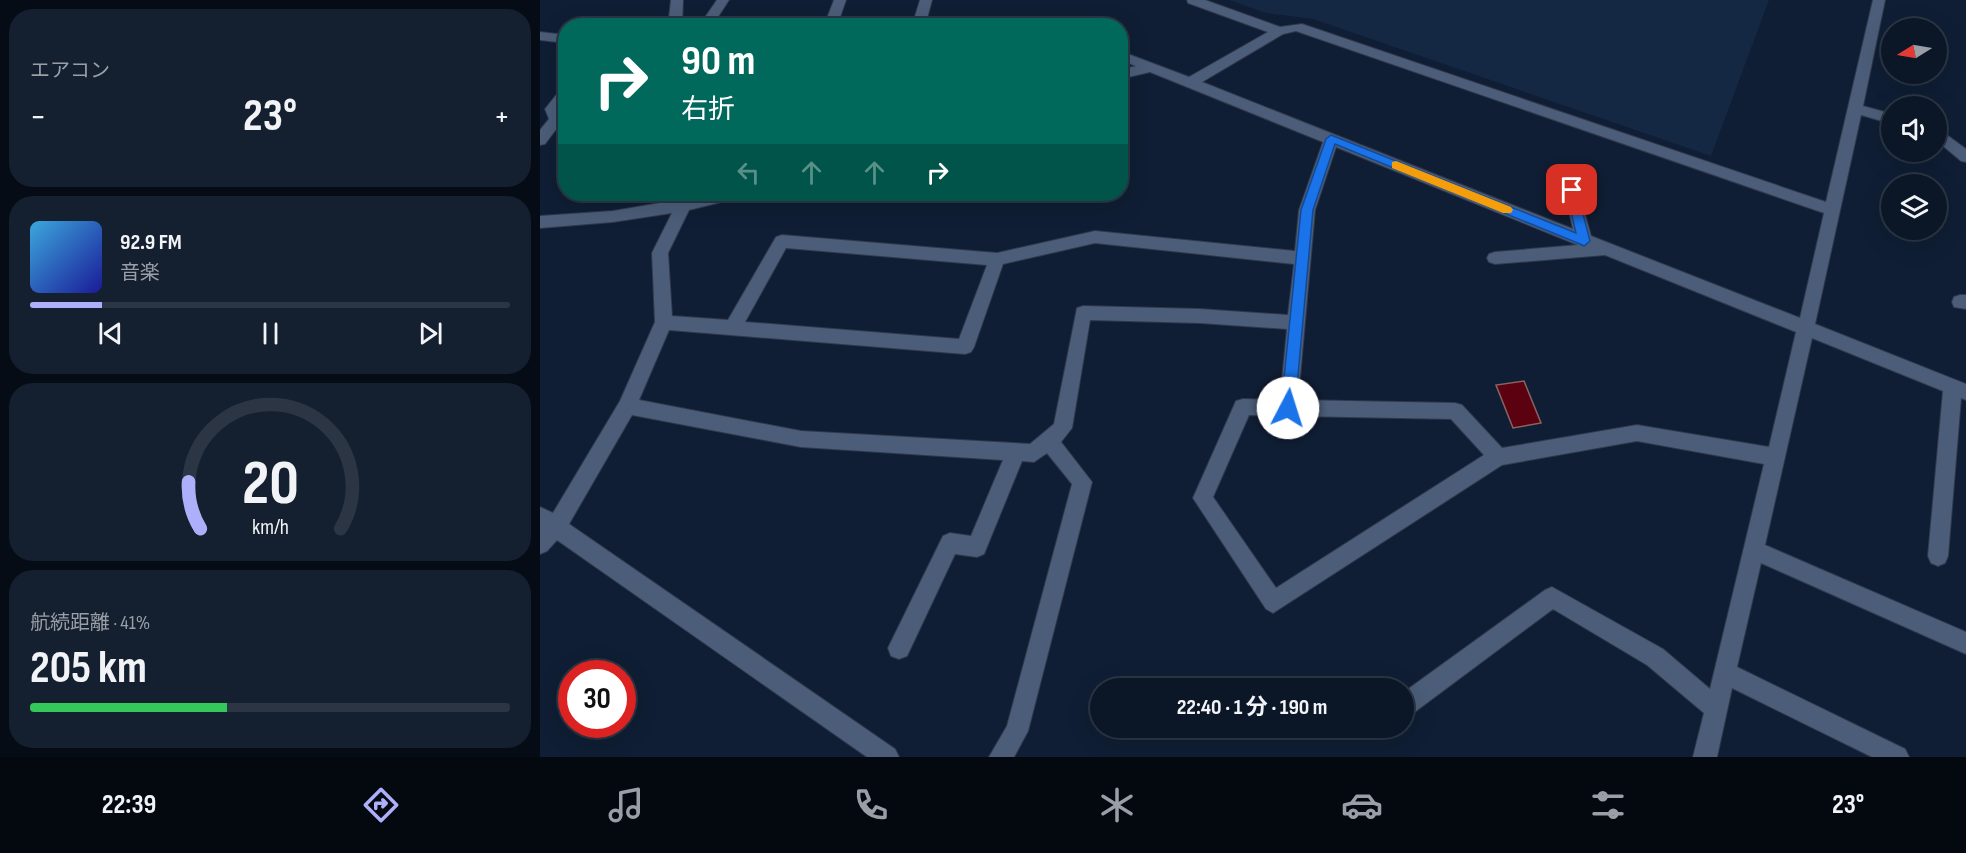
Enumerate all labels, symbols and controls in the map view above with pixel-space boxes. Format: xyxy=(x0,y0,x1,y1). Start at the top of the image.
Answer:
north arrow xyxy=(1881,18,1947,84)
map controls xyxy=(1881,18,1947,240)
text: 90 m xyxy=(681,36,755,87)
icon: right xyxy=(582,42,660,120)
text: エアコン xyxy=(30,59,110,83)
text: 23° xyxy=(243,89,297,144)
text: 右折 xyxy=(681,94,735,126)
button: sound xyxy=(1881,96,1947,162)
text: − xyxy=(30,97,46,137)
text: + xyxy=(494,97,510,137)
icon: left xyxy=(732,156,765,189)
icon: ahead xyxy=(795,156,828,189)
icon: ahead xyxy=(858,156,891,189)
icon: right xyxy=(921,156,954,189)
pin xyxy=(1546,164,1597,215)
icon: arrive xyxy=(1555,173,1588,206)
button: layers xyxy=(1881,174,1947,240)
text: 92.9 FM xyxy=(120,229,182,256)
text: 音楽 xyxy=(120,261,160,285)
icon: previous xyxy=(94,317,127,350)
icon: pause xyxy=(254,317,287,350)
icon: next xyxy=(414,317,447,350)
position arrow xyxy=(1256,376,1320,440)
text: 20 xyxy=(241,447,299,522)
text: km/h xyxy=(251,515,289,540)
text: 航続距離 · 41% xyxy=(30,611,150,635)
text: 205 km xyxy=(30,641,147,696)
speed limit sign: 30 xyxy=(558,660,636,738)
text: 22:40 · 1 分 · 190 m xyxy=(1177,694,1327,721)
icon: directions xyxy=(360,784,402,826)
icon: music xyxy=(605,784,647,826)
icon: phone xyxy=(850,784,892,826)
icon: climate xyxy=(1096,784,1138,826)
icon: car xyxy=(1341,784,1383,826)
icon: filters xyxy=(1587,784,1629,826)
text: 22:39 xyxy=(102,789,156,821)
text: 23° xyxy=(1832,789,1864,821)

